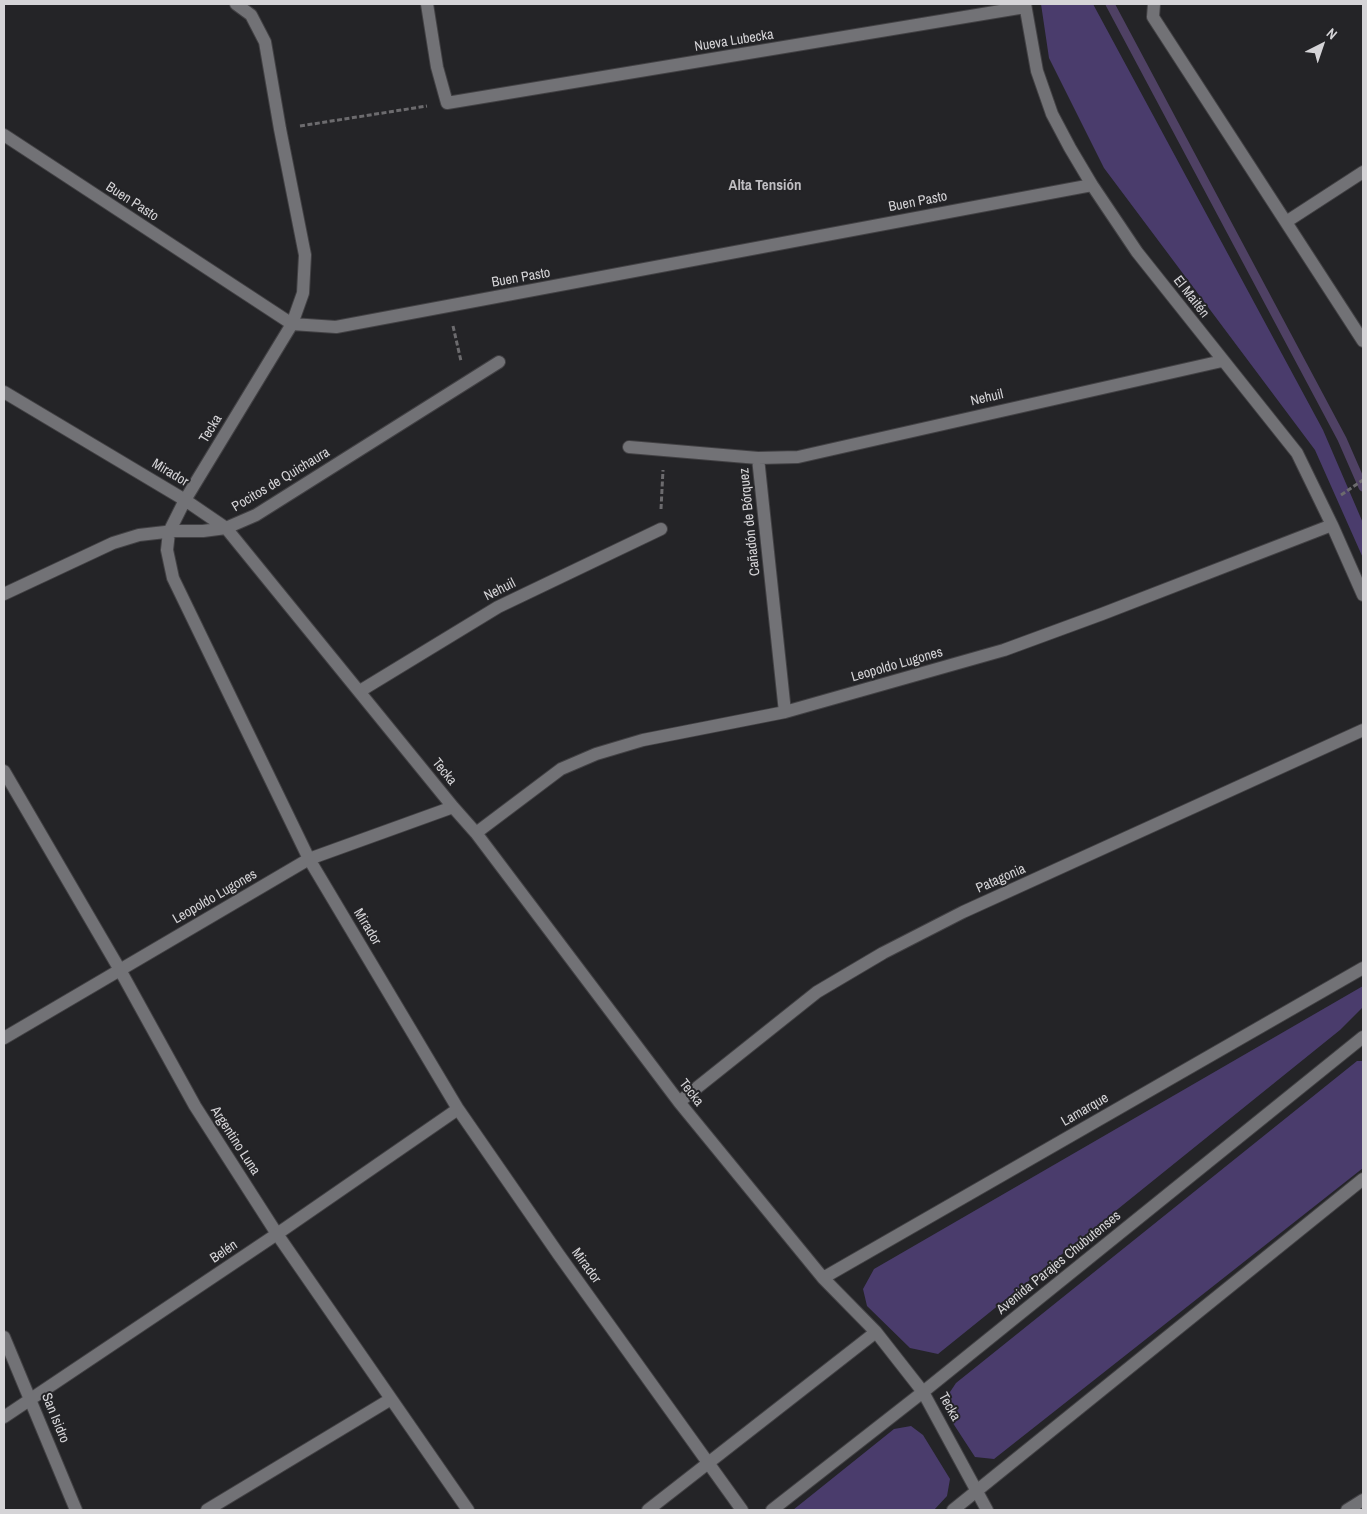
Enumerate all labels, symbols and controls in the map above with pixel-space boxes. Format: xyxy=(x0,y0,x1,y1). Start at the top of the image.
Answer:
north arrow xyxy=(1297,20,1347,70)
text: N xyxy=(1323,24,1341,43)
street label: Nueva Lubecka xyxy=(693,26,775,56)
district label: Alta Tensión xyxy=(729,177,801,195)
street label: Buen Pasto xyxy=(103,179,161,225)
street label: Buen Pasto xyxy=(887,188,949,216)
street label: Buen Pasto xyxy=(490,265,552,291)
street label: El Maitén xyxy=(1169,273,1213,321)
street label: Nehuil xyxy=(969,386,1005,410)
street label: Tecka xyxy=(196,412,226,446)
street label: Pocitos de Quichaura xyxy=(229,444,333,516)
street label: Mirador xyxy=(149,456,191,490)
street label: Cañadón de Bórquez xyxy=(736,467,764,577)
street label: Nehuil xyxy=(481,575,519,605)
street label: Leopoldo Lugones xyxy=(849,644,945,686)
street label: Tecka xyxy=(428,755,460,789)
street label: Patagonia xyxy=(974,861,1028,897)
street label: Leopoldo Lugones xyxy=(170,866,260,928)
street label: Mirador xyxy=(350,906,384,948)
street label: Tecka xyxy=(675,1076,707,1110)
street label: Lamarque xyxy=(1058,1090,1112,1130)
street label: Argentino Luna xyxy=(207,1104,263,1178)
street label: Avenida Parajes Chubutenses xyxy=(994,1208,1124,1318)
street label: Belén xyxy=(207,1237,241,1267)
street label: Mirador xyxy=(568,1245,604,1287)
street label: Tecka xyxy=(934,1390,964,1424)
street label: San Isidro xyxy=(37,1391,73,1445)

